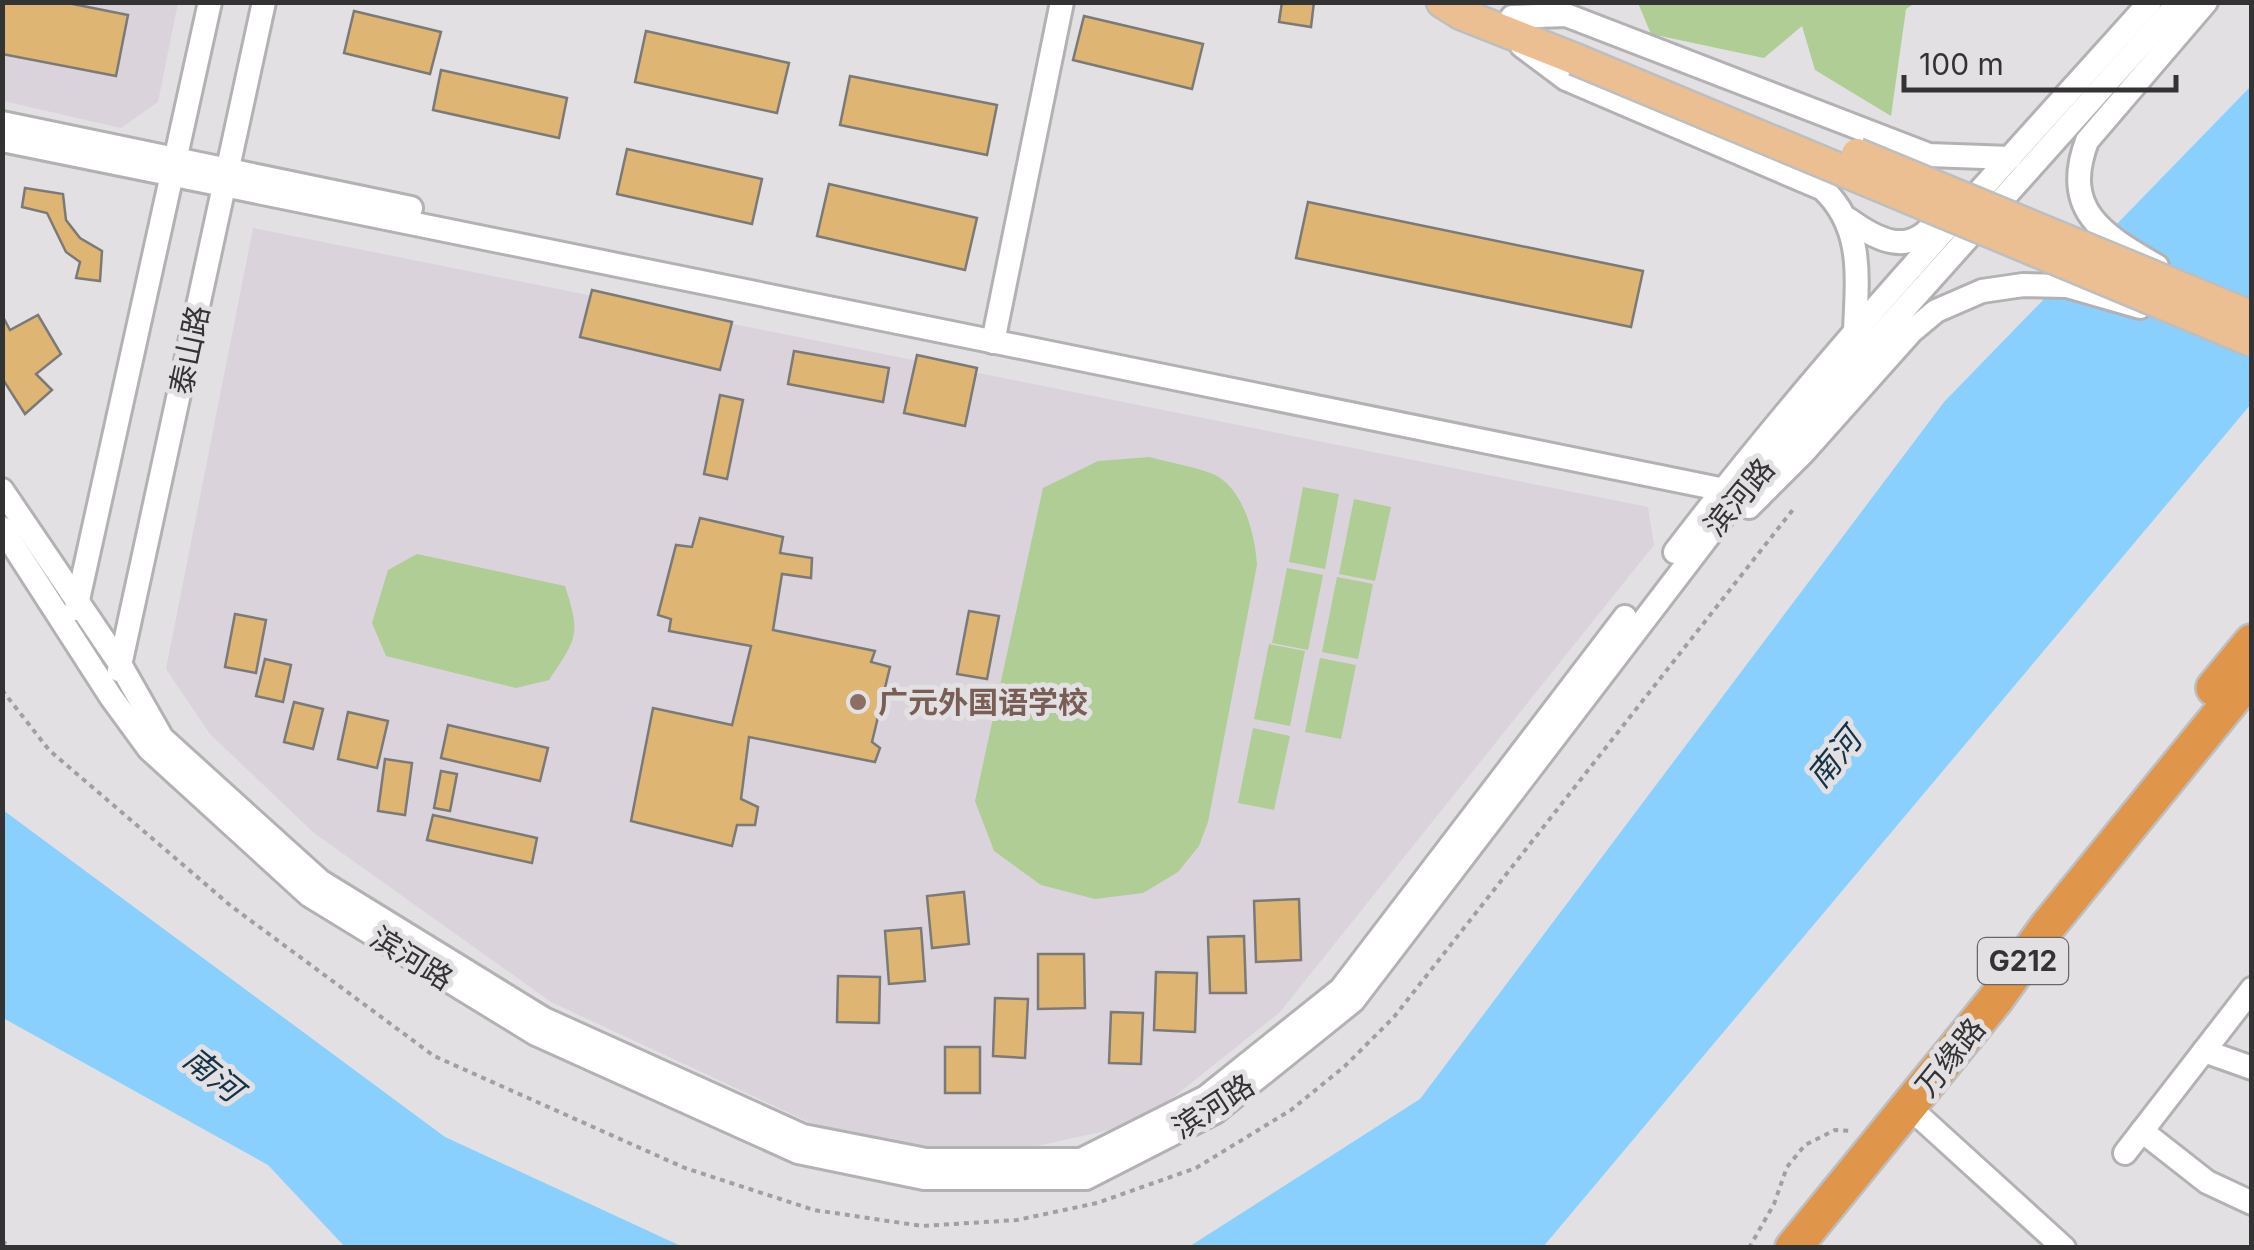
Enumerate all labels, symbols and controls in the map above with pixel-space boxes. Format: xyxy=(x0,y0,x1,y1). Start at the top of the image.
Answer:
scale bar xyxy=(1904,30,2176,92)
text: 100 m xyxy=(1919,46,2004,82)
street label: 泰山路 xyxy=(162,302,216,398)
street label: 滨河路 xyxy=(1696,451,1782,543)
place label: 广元外国语学校 xyxy=(878,684,1088,720)
marker: 广元外国语学校 xyxy=(847,691,869,713)
water label: 南河 xyxy=(1799,716,1873,795)
street label: 滨河路 xyxy=(364,919,460,997)
road number: G212 xyxy=(1978,938,2068,984)
street label: 万缘路 xyxy=(1908,1011,1992,1103)
water label: 南河 xyxy=(176,1039,255,1113)
street label: 滨河路 xyxy=(1165,1066,1261,1146)

